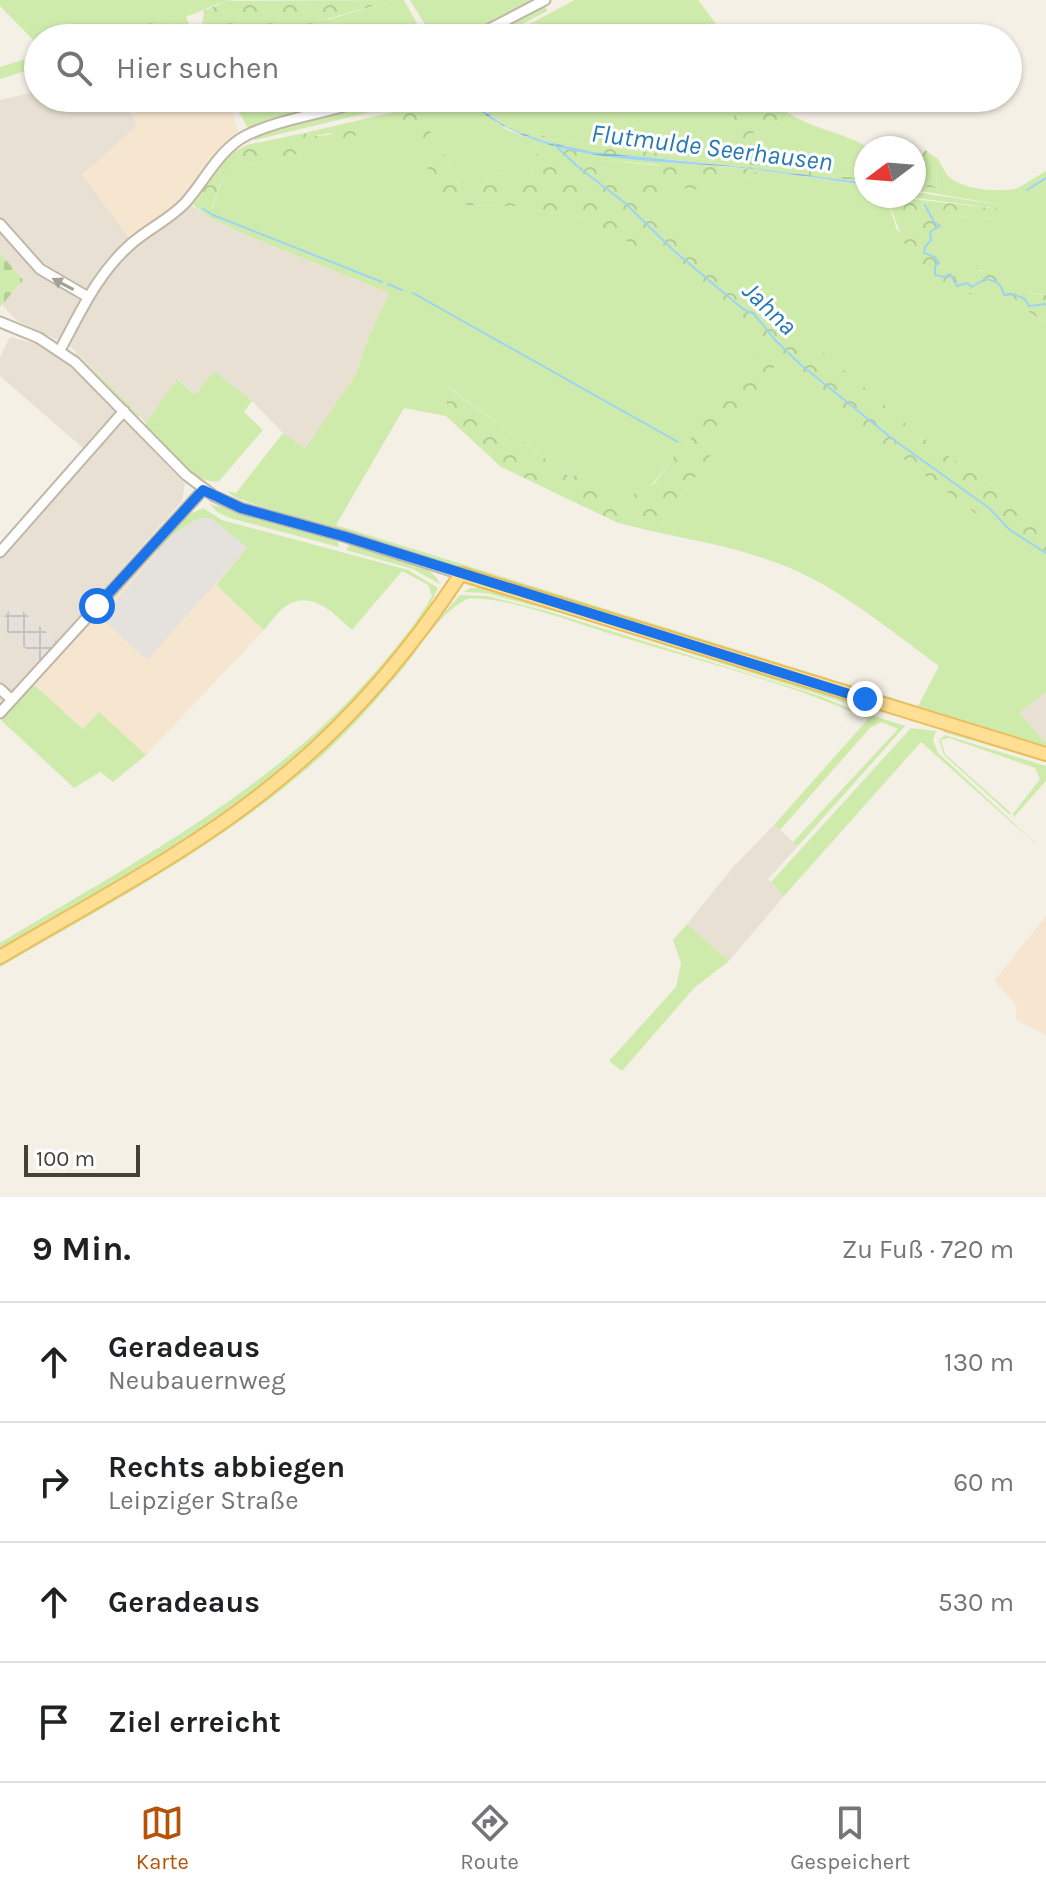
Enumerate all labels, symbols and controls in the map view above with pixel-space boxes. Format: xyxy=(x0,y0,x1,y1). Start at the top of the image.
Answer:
search box xyxy=(24,24,1022,112)
icon: search xyxy=(52,46,96,90)
text: Hier suchen xyxy=(116,50,279,86)
water label: Flutmulde Seerhausen xyxy=(590,117,834,178)
north arrow xyxy=(854,136,926,208)
water label: Jahna xyxy=(736,275,803,342)
one-way arrow xyxy=(52,278,75,291)
route start xyxy=(79,588,115,624)
route end xyxy=(847,681,883,717)
scale bar xyxy=(24,1141,140,1177)
text: 100 m xyxy=(36,1146,95,1172)
text: 9 Min. xyxy=(32,1229,131,1269)
text: Zu Fuß · 720 m xyxy=(842,1234,1014,1265)
text: Geradeaus xyxy=(108,1329,260,1365)
icon: ahead xyxy=(32,1340,76,1384)
text: 130 m xyxy=(944,1347,1014,1378)
text: Neubauernweg xyxy=(108,1365,286,1396)
text: Rechts abbiegen xyxy=(108,1449,345,1485)
icon: right xyxy=(32,1460,76,1504)
text: 60 m xyxy=(953,1467,1014,1498)
text: Leipziger Straße xyxy=(108,1485,299,1516)
icon: ahead xyxy=(32,1580,76,1624)
text: Geradeaus xyxy=(108,1584,260,1620)
text: 530 m xyxy=(938,1587,1014,1618)
icon: arrive xyxy=(32,1700,76,1744)
text: Ziel erreicht xyxy=(108,1704,281,1740)
tab: Karte xyxy=(136,1801,189,1875)
tab: Route xyxy=(460,1801,519,1875)
tab: Gespeichert xyxy=(790,1801,910,1875)

